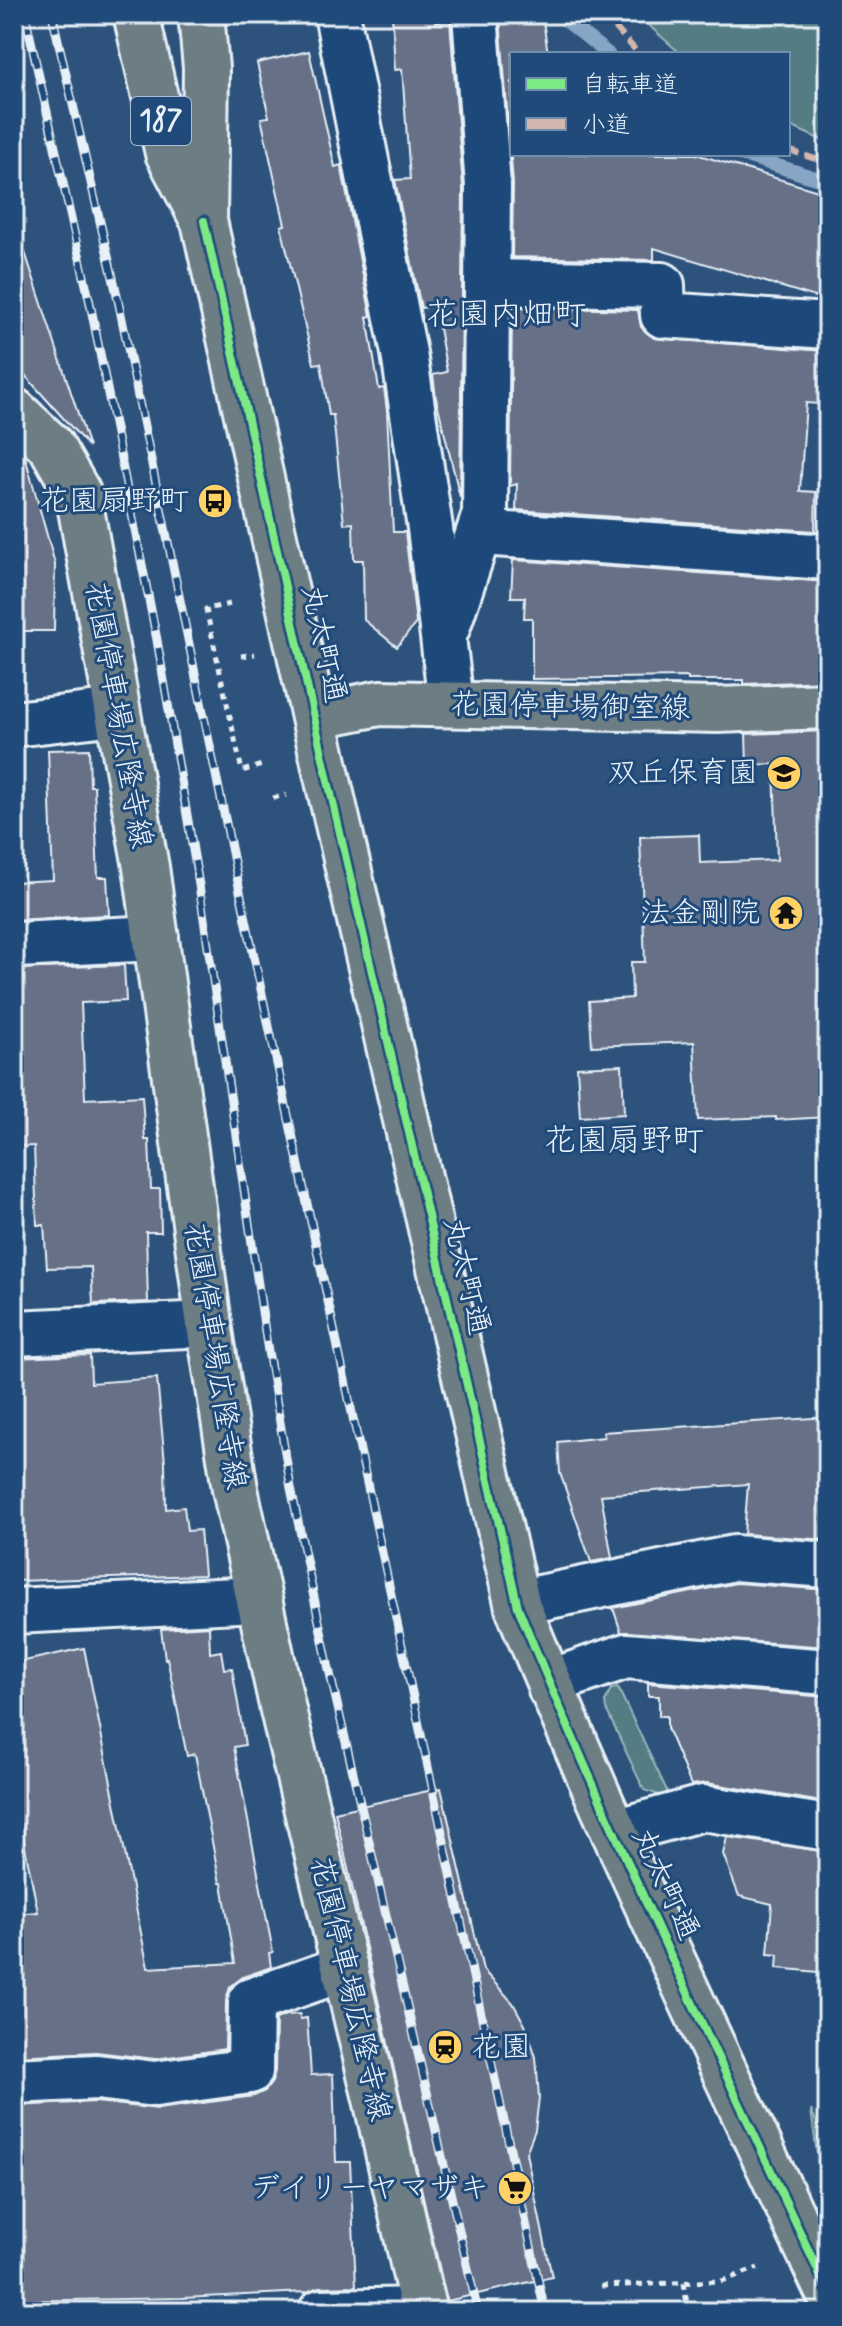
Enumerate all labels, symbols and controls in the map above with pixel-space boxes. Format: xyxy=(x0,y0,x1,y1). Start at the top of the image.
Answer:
legend xyxy=(510,52,790,156)
text: 自転車道 xyxy=(582,70,678,101)
road number: 187 xyxy=(131,97,191,145)
text: 小道 xyxy=(582,110,630,141)
district label: 花園内畑町 xyxy=(426,294,586,336)
place label: 花園扇野町 xyxy=(39,482,189,521)
bus stop icon: 花園扇野町 xyxy=(196,482,234,520)
street label: 花園停車場広隆寺線 xyxy=(75,579,161,851)
street label: 丸太町通 xyxy=(291,581,355,707)
street label: 花園停車場御室線 xyxy=(450,685,690,729)
place label: 双丘保育園 xyxy=(608,754,758,793)
school or university icon: 双丘保育園 xyxy=(765,754,803,792)
place label: 法金剛院 xyxy=(640,894,760,933)
temple icon: 法金剛院 xyxy=(767,894,805,932)
district label: 花園扇野町 xyxy=(544,1120,704,1162)
street label: 丸太町通 xyxy=(434,1213,498,1339)
street label: 花園停車場広隆寺線 xyxy=(175,1220,255,1492)
street label: 丸太町通 xyxy=(622,1821,708,1947)
street label: 花園停車場広隆寺線 xyxy=(301,1853,399,2125)
station icon: 花園 xyxy=(426,2028,464,2066)
place label: 花園 xyxy=(471,2028,531,2067)
place label: デイリーヤマザキ xyxy=(250,2169,489,2208)
supermarket icon: デイリーヤマザキ xyxy=(496,2169,534,2207)

